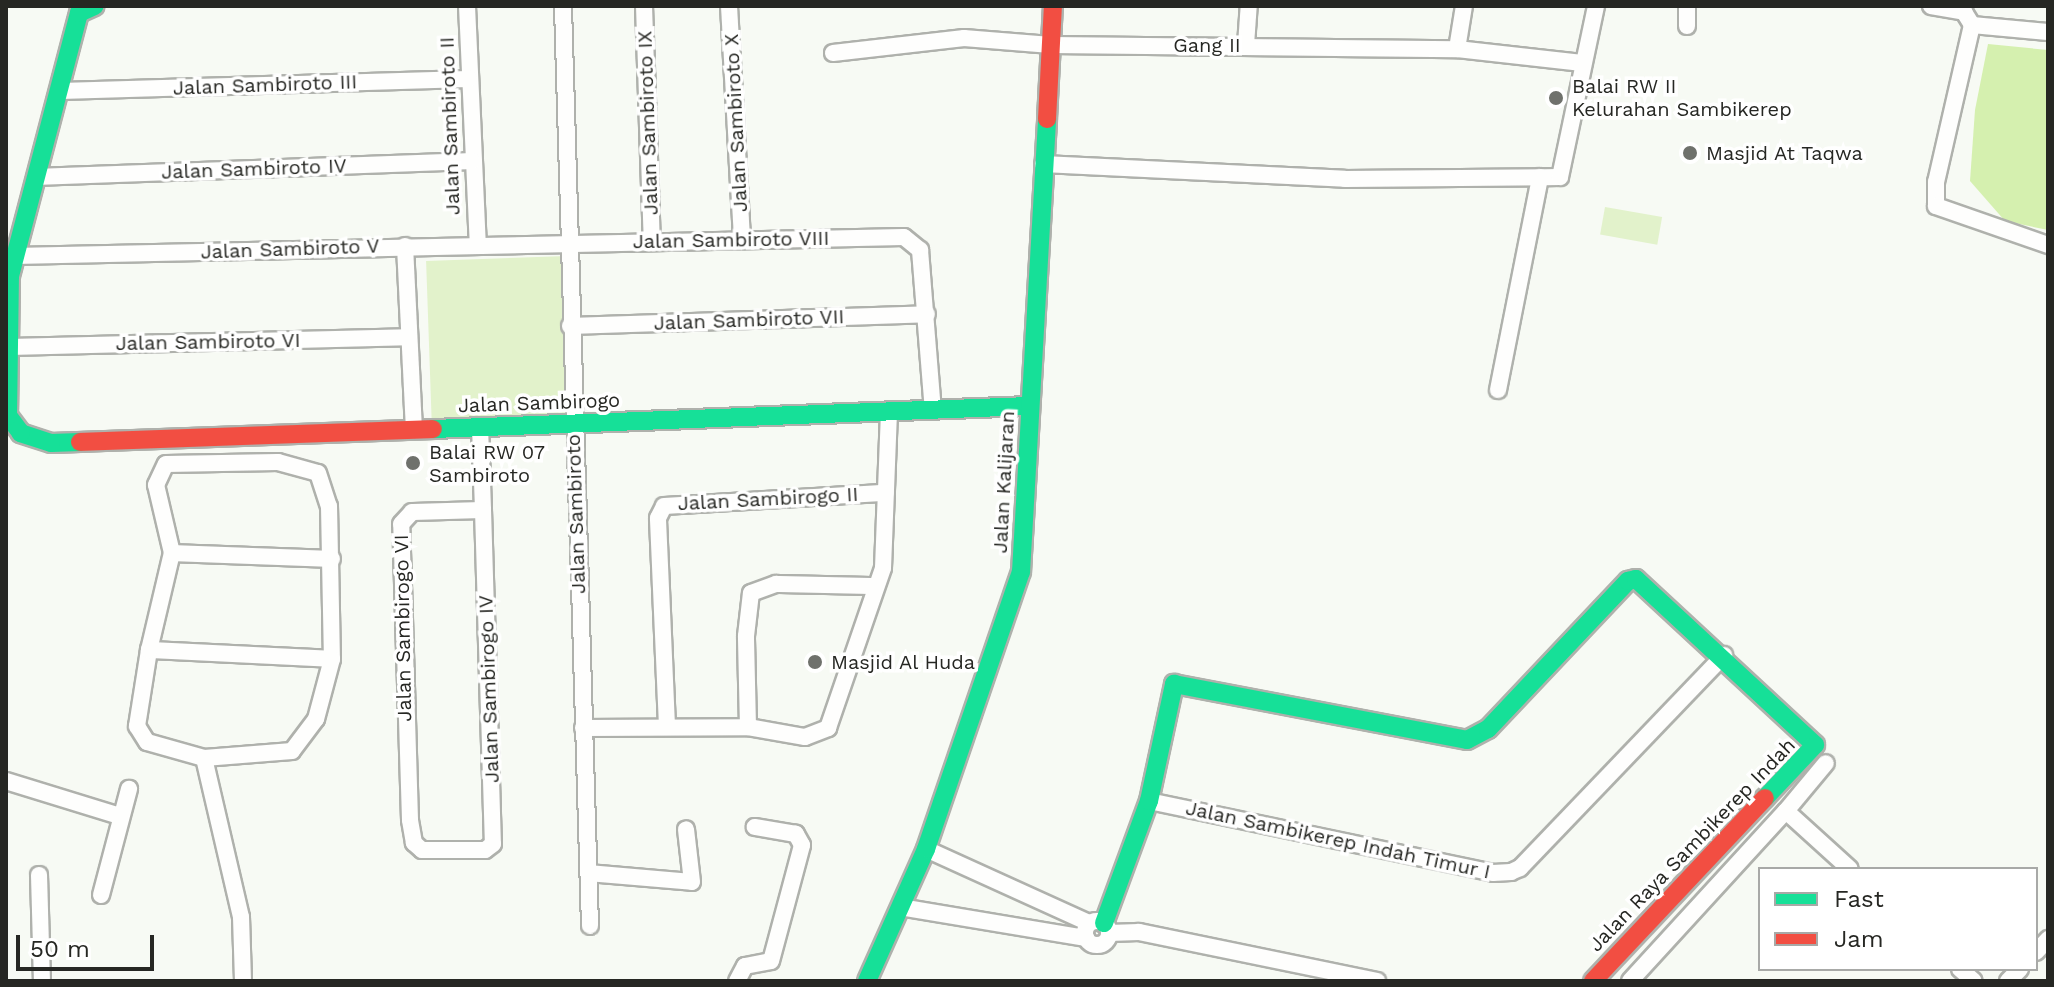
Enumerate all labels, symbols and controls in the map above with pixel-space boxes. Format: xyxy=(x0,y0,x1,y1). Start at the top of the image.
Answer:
street label: Jalan Sambiroto IX xyxy=(633,30,663,216)
street label: Jalan Sambiroto X xyxy=(719,33,753,213)
street label: Gang II xyxy=(1173,33,1241,57)
street label: Jalan Sambiroto II xyxy=(435,36,465,216)
street label: Jalan Sambiroto III xyxy=(172,70,358,100)
place label: Balai RW II Kelurahan Sambikerep xyxy=(1572,74,1792,121)
marker: Balai RW II Kelurahan Sambikerep xyxy=(1547,89,1565,107)
place label: Masjid At Taqwa xyxy=(1706,141,1864,165)
marker: Masjid At Taqwa xyxy=(1681,144,1699,162)
street label: Jalan Sambiroto IV xyxy=(161,154,347,184)
street label: Jalan Sambiroto VIII xyxy=(632,226,830,254)
street label: Jalan Sambiroto V xyxy=(200,234,380,264)
street label: Jalan Sambiroto VII xyxy=(653,305,845,335)
street label: Jalan Sambiroto VI xyxy=(115,328,301,356)
street label: Jalan Sambirogo xyxy=(458,388,620,418)
street label: Jalan Kalijaran xyxy=(988,410,1020,554)
street label: Jalan Sambiroto xyxy=(561,434,591,594)
place label: Balai RW 07 Sambiroto xyxy=(429,440,545,487)
marker: Balai RW 07 Sambiroto xyxy=(404,454,422,472)
street label: Jalan Sambirogo II xyxy=(677,482,859,516)
street label: Jalan Sambirogo VI xyxy=(389,534,417,722)
street label: Jalan Sambirogo IV xyxy=(474,595,504,783)
place label: Masjid Al Huda xyxy=(831,650,977,674)
marker: Masjid Al Huda xyxy=(806,653,824,671)
street label: Jalan Raya Sambikerep Indah xyxy=(1583,733,1801,957)
street label: Jalan Sambikerep Indah Timur I xyxy=(1183,796,1493,884)
legend xyxy=(1758,867,2038,971)
text: Fast xyxy=(1834,885,1884,913)
scale bar xyxy=(20,919,158,969)
text: Jam xyxy=(1834,925,1884,953)
text: 50 m xyxy=(30,935,90,963)

